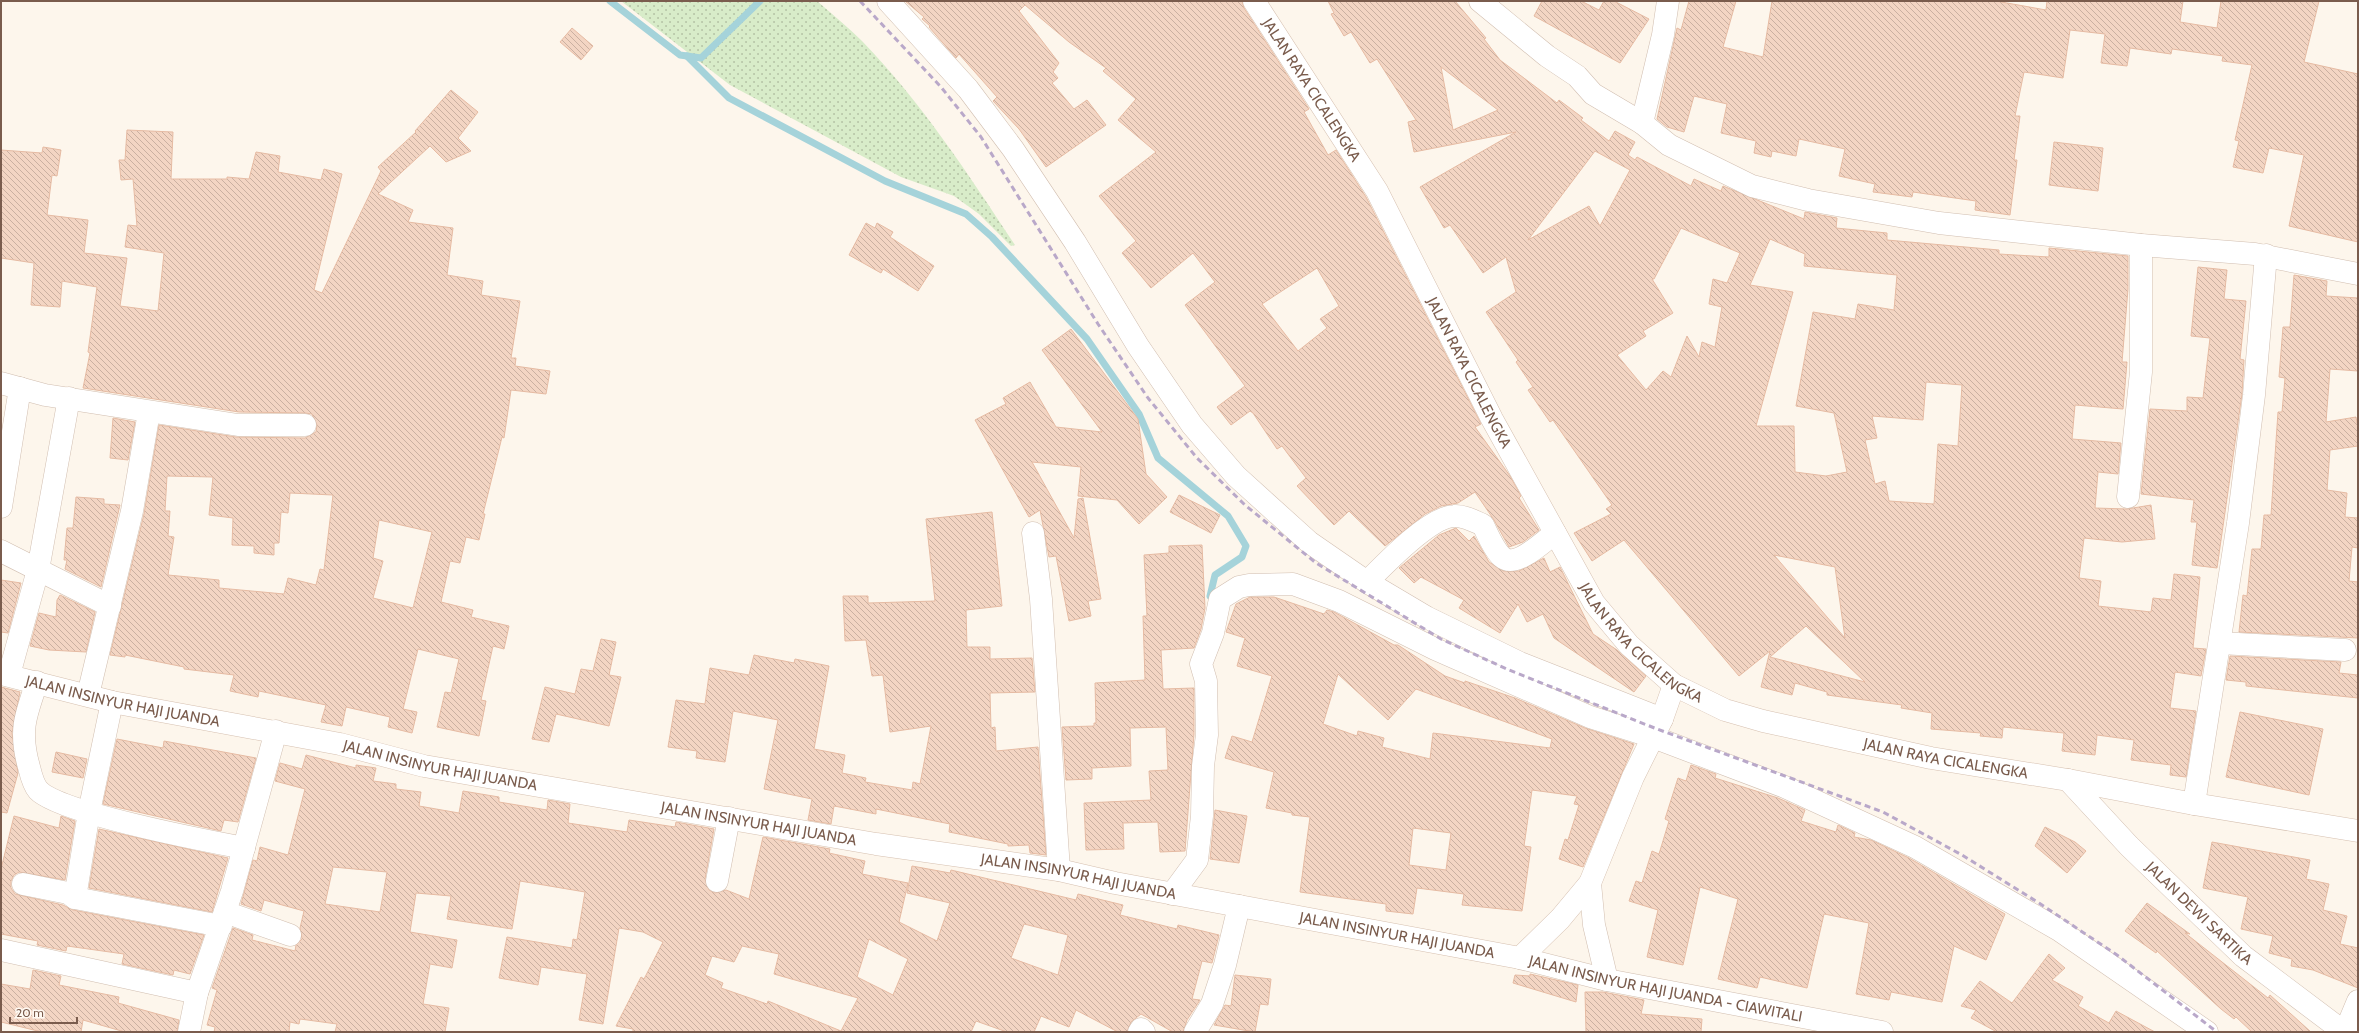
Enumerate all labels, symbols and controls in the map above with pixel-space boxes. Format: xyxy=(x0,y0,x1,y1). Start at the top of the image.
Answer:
street label: JALAN RAYA CICALENGKA xyxy=(1258,14,1365,166)
street label: JALAN RAYA CICALENGKA xyxy=(1423,293,1516,452)
street label: JALAN RAYA CICALENGKA xyxy=(1575,579,1706,707)
street label: JALAN INSINYUR HAJI JUANDA xyxy=(23,671,222,731)
street label: JALAN RAYA CICALENGKA xyxy=(1861,734,2030,783)
street label: JALAN INSINYUR HAJI JUANDA xyxy=(340,736,540,795)
street label: JALAN INSINYUR HAJI JUANDA xyxy=(659,798,859,850)
street label: JALAN INSINYUR HAJI JUANDA xyxy=(979,850,1178,903)
street label: JALAN DEWI SARTIKA xyxy=(2141,857,2256,969)
street label: JALAN INSINYUR HAJI JUANDA xyxy=(1297,908,1497,962)
street label: JALAN INSINYUR HAJI JUANDA - CIAWITALI xyxy=(1526,951,1804,1026)
scale bar xyxy=(10,999,77,1025)
text: 20 m xyxy=(16,1005,44,1020)

